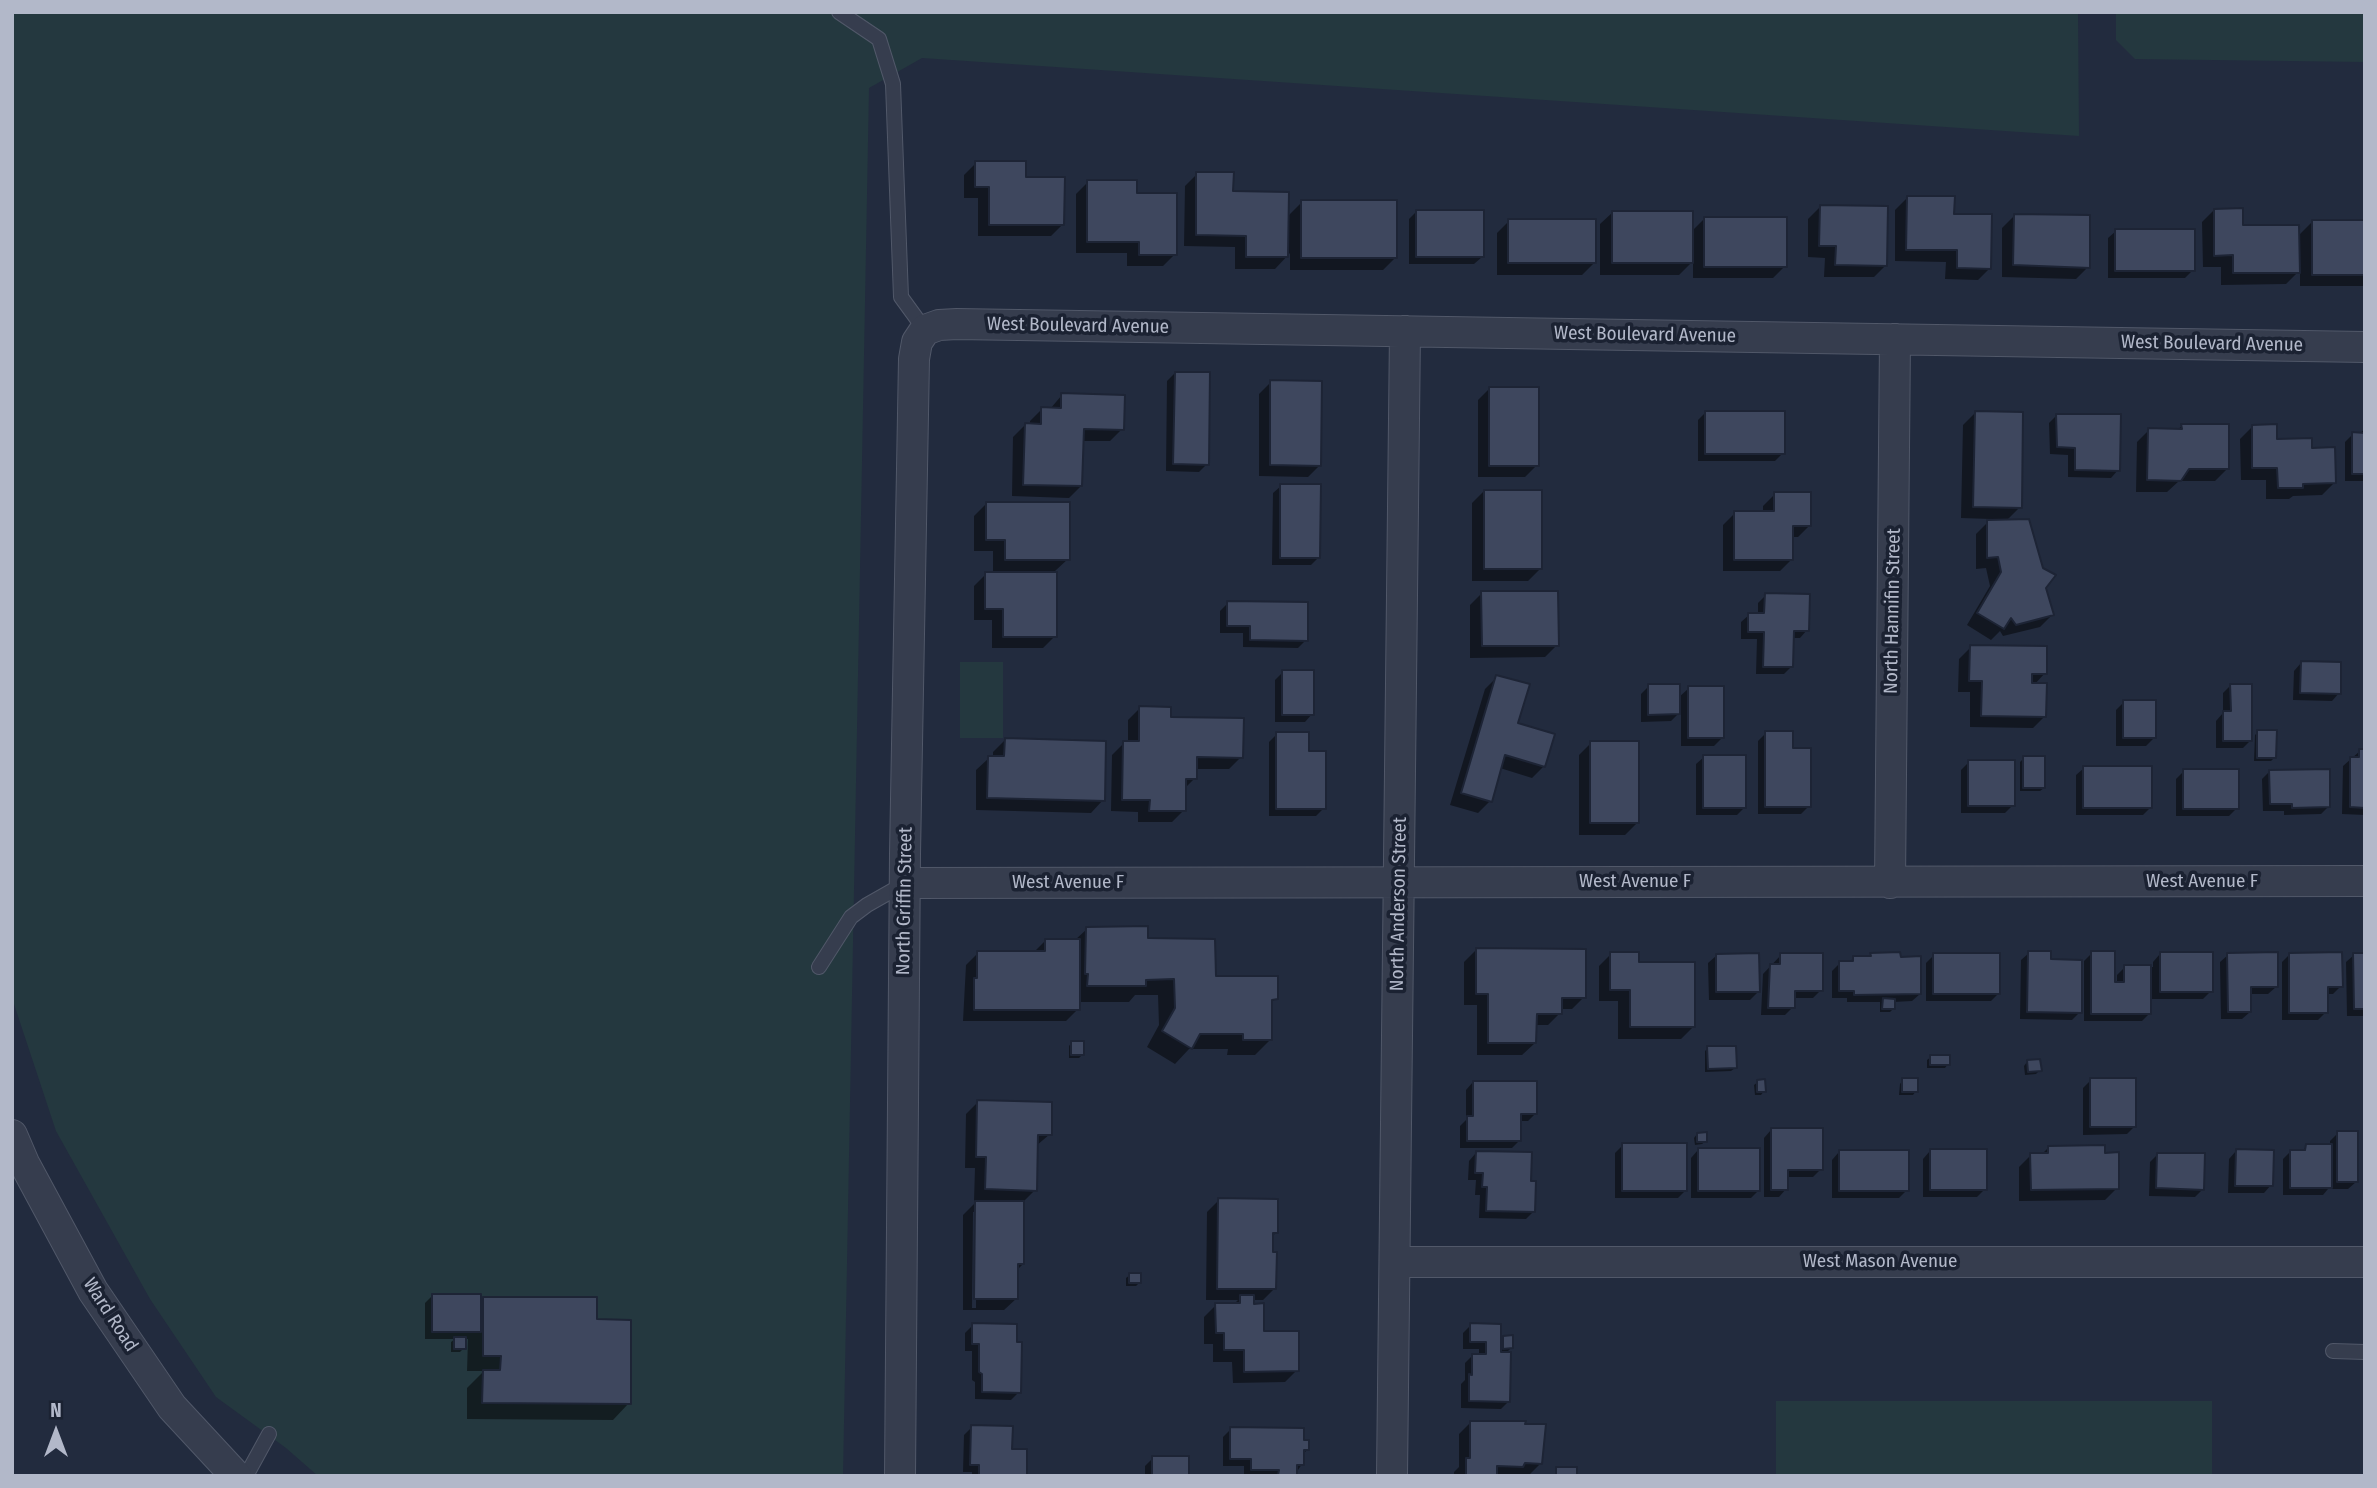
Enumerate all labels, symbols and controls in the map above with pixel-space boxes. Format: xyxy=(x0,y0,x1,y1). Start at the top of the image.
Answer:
street label: West Boulevard Avenue xyxy=(987,313,1169,339)
street label: West Boulevard Avenue xyxy=(1554,322,1736,348)
street label: West Boulevard Avenue xyxy=(2121,331,2303,357)
street label: North Hannifin Street xyxy=(1880,528,1906,694)
street label: North Anderson Street xyxy=(1386,817,1412,991)
street label: North Griffin Street xyxy=(892,827,918,975)
street label: West Avenue F xyxy=(1579,871,1691,893)
street label: West Avenue F xyxy=(2146,871,2258,893)
street label: West Avenue F xyxy=(1012,872,1124,894)
street label: West Mason Avenue xyxy=(1803,1251,1957,1273)
street label: Ward Road xyxy=(78,1274,142,1356)
north arrow xyxy=(21,1397,91,1467)
text: N xyxy=(50,1399,62,1422)

